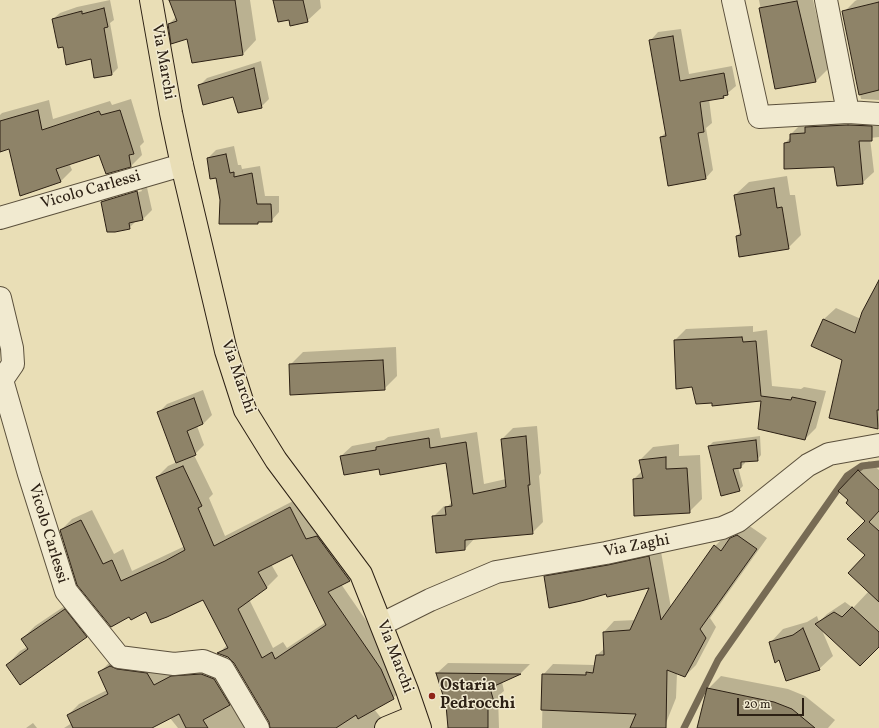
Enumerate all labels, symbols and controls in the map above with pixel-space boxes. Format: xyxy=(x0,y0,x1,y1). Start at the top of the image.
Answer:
street label: Via Marchi xyxy=(146,23,178,101)
street label: Vicolo Carlessi xyxy=(39,168,143,214)
street label: Via Marchi xyxy=(215,338,259,416)
street label: Vicolo Carlessi xyxy=(23,482,71,586)
street label: Via Zaghi xyxy=(602,531,672,563)
street label: Via Marchi xyxy=(371,618,417,696)
place label: Ostaria Pedrocchi xyxy=(440,677,515,715)
scale bar xyxy=(739,690,806,716)
marker: Ostaria Pedrocchi xyxy=(427,691,437,701)
text: 20 m xyxy=(744,697,771,713)

